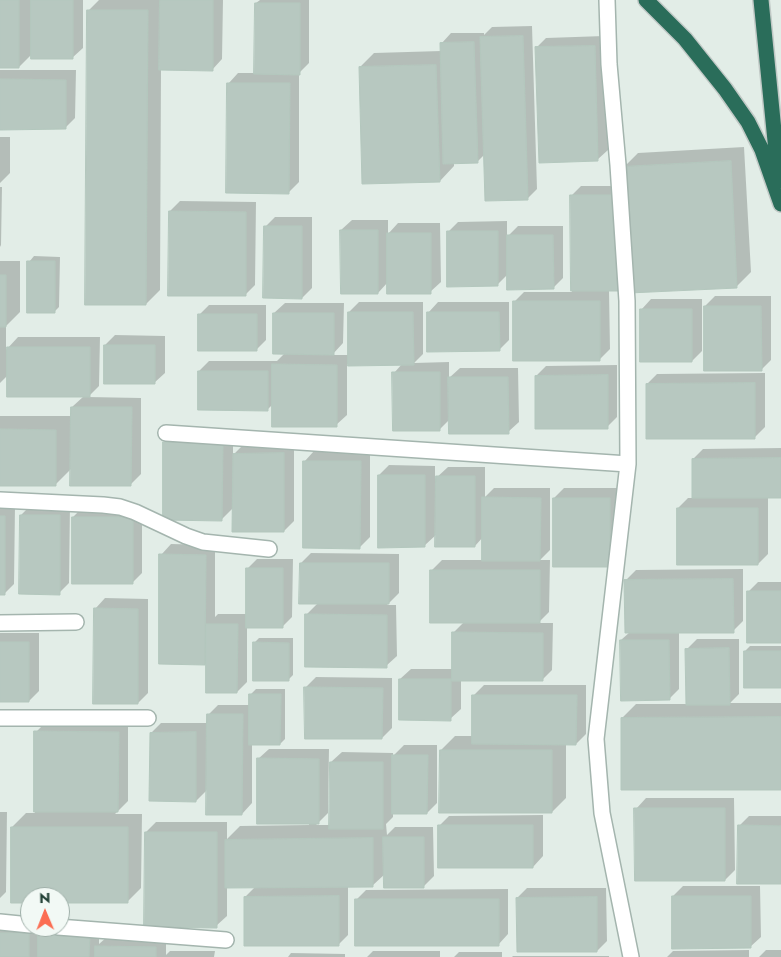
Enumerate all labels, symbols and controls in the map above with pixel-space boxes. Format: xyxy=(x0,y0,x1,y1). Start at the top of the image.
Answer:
north arrow xyxy=(20,887,70,937)
text: N xyxy=(39,888,50,908)

